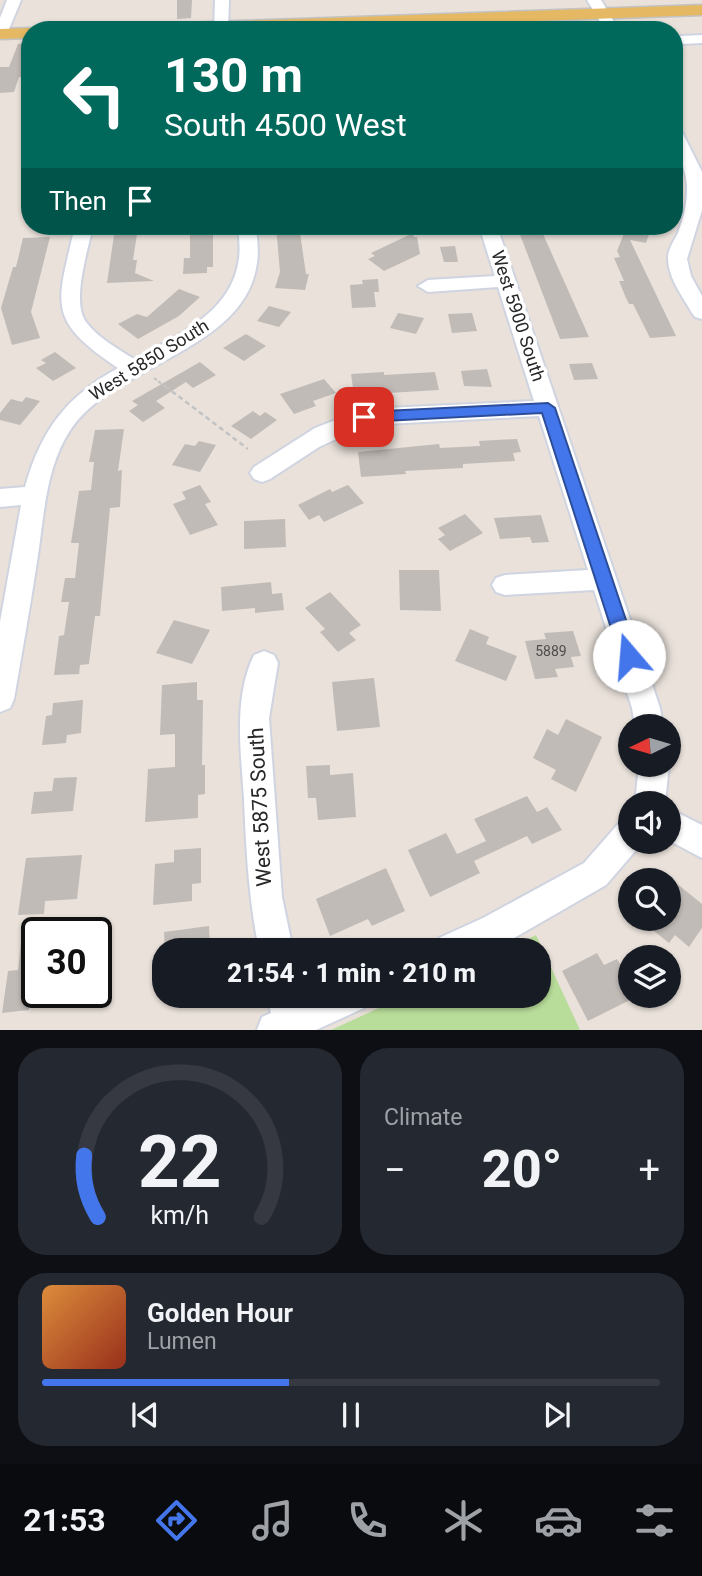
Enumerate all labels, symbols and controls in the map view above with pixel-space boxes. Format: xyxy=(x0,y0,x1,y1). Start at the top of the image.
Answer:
text: 130 m xyxy=(164,47,303,104)
icon: left xyxy=(49,49,140,140)
text: South 4500 West xyxy=(164,106,407,144)
icon: arrive xyxy=(121,182,159,220)
text: Then xyxy=(49,186,107,216)
street label: West 5900 South xyxy=(487,248,550,384)
street label: West 5850 South xyxy=(85,315,212,405)
pin xyxy=(334,387,394,447)
icon: arrive xyxy=(345,398,383,436)
position arrow xyxy=(592,619,666,693)
house number: 5889 xyxy=(535,643,567,659)
north arrow xyxy=(618,714,681,777)
map controls xyxy=(618,714,681,1008)
street label: West 5875 South xyxy=(244,727,276,887)
button: sound xyxy=(618,791,681,854)
button: search xyxy=(618,868,681,931)
speed limit sign: 30 xyxy=(21,917,112,1008)
button: layers xyxy=(618,945,681,1008)
text: 21:54 · 1 min · 210 m xyxy=(227,958,476,988)
text: Climate xyxy=(384,1104,463,1131)
text: 22 xyxy=(138,1120,222,1206)
text: 20° xyxy=(482,1139,562,1200)
text: − xyxy=(384,1148,406,1192)
text: + xyxy=(638,1148,660,1192)
text: km/h xyxy=(151,1201,209,1230)
text: Golden Hour xyxy=(147,1298,293,1328)
text: Lumen xyxy=(147,1328,217,1355)
icon: previous xyxy=(126,1396,164,1434)
icon: pause xyxy=(332,1396,370,1434)
icon: next xyxy=(538,1396,576,1434)
icon: directions xyxy=(152,1496,201,1545)
icon: music xyxy=(248,1496,297,1545)
icon: phone xyxy=(343,1496,392,1545)
icon: climate xyxy=(439,1496,488,1545)
icon: car xyxy=(534,1496,583,1545)
icon: filters xyxy=(630,1496,679,1545)
text: 21:53 xyxy=(23,1501,106,1539)

